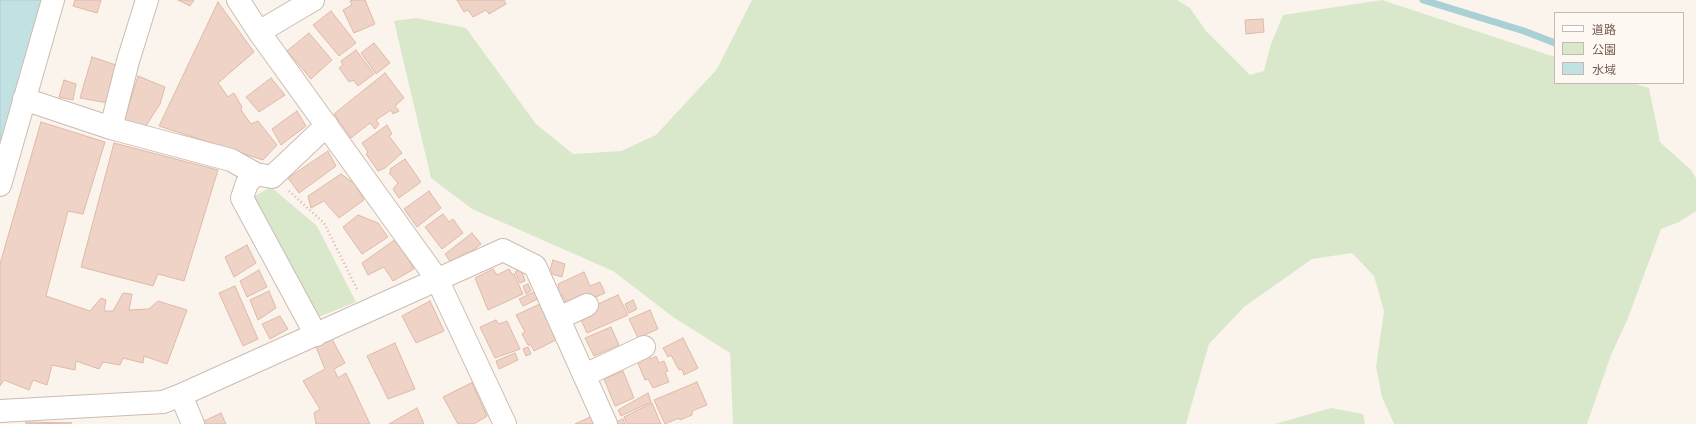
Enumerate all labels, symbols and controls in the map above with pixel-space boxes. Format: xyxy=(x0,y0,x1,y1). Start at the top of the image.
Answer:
legend xyxy=(1554,12,1684,84)
text: 道路 xyxy=(1592,24,1616,36)
text: 公園 xyxy=(1592,44,1616,56)
text: 水域 xyxy=(1592,64,1616,76)

